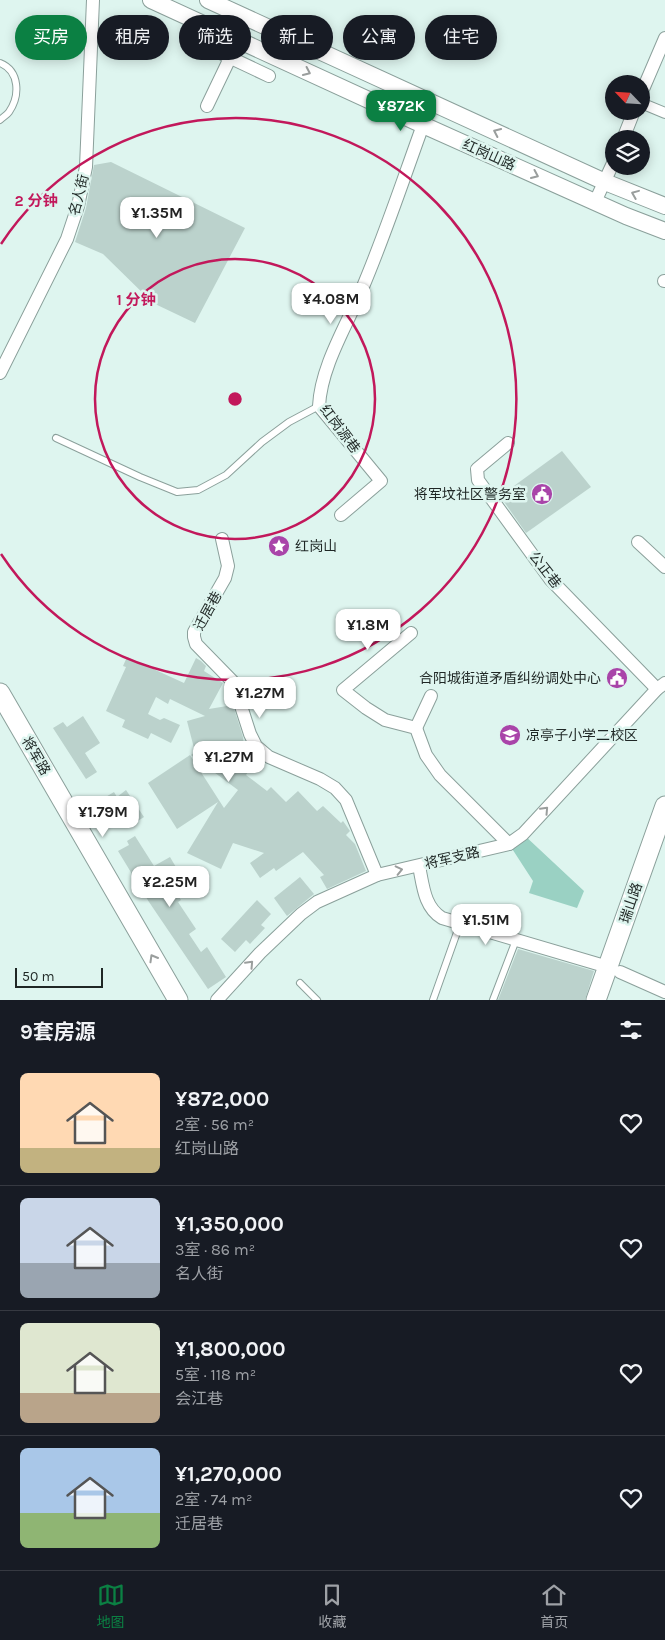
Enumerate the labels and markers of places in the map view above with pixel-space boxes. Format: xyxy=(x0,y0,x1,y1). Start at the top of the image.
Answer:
pin: ¥872K xyxy=(366,90,436,132)
pin: ¥1.35M xyxy=(116,196,198,239)
pin: ¥4.08M xyxy=(290,282,372,325)
centre of rings xyxy=(226,390,244,408)
public building icon: 将军坟社区警务室 xyxy=(530,482,554,506)
place label: 将军坟社区警务室 xyxy=(414,486,526,503)
place icon: 红岗山 xyxy=(267,534,291,558)
place label: 红岗山 xyxy=(295,538,337,555)
pin: ¥1.8M xyxy=(333,608,403,651)
public building icon: 合阳城街道矛盾纠纷调处中心 xyxy=(605,666,629,690)
place label: 合阳城街道矛盾纠纷调处中心 xyxy=(419,670,601,687)
pin: ¥1.27M xyxy=(219,676,301,719)
school or university icon: 凉亭子小学二校区 xyxy=(498,723,522,747)
place label: 凉亭子小学二校区 xyxy=(526,727,638,744)
pin: ¥1.27M xyxy=(188,740,270,783)
pin: ¥1.79M xyxy=(62,796,144,838)
pin: ¥2.25M xyxy=(129,866,211,908)
pin: ¥1.51M xyxy=(445,904,527,946)

